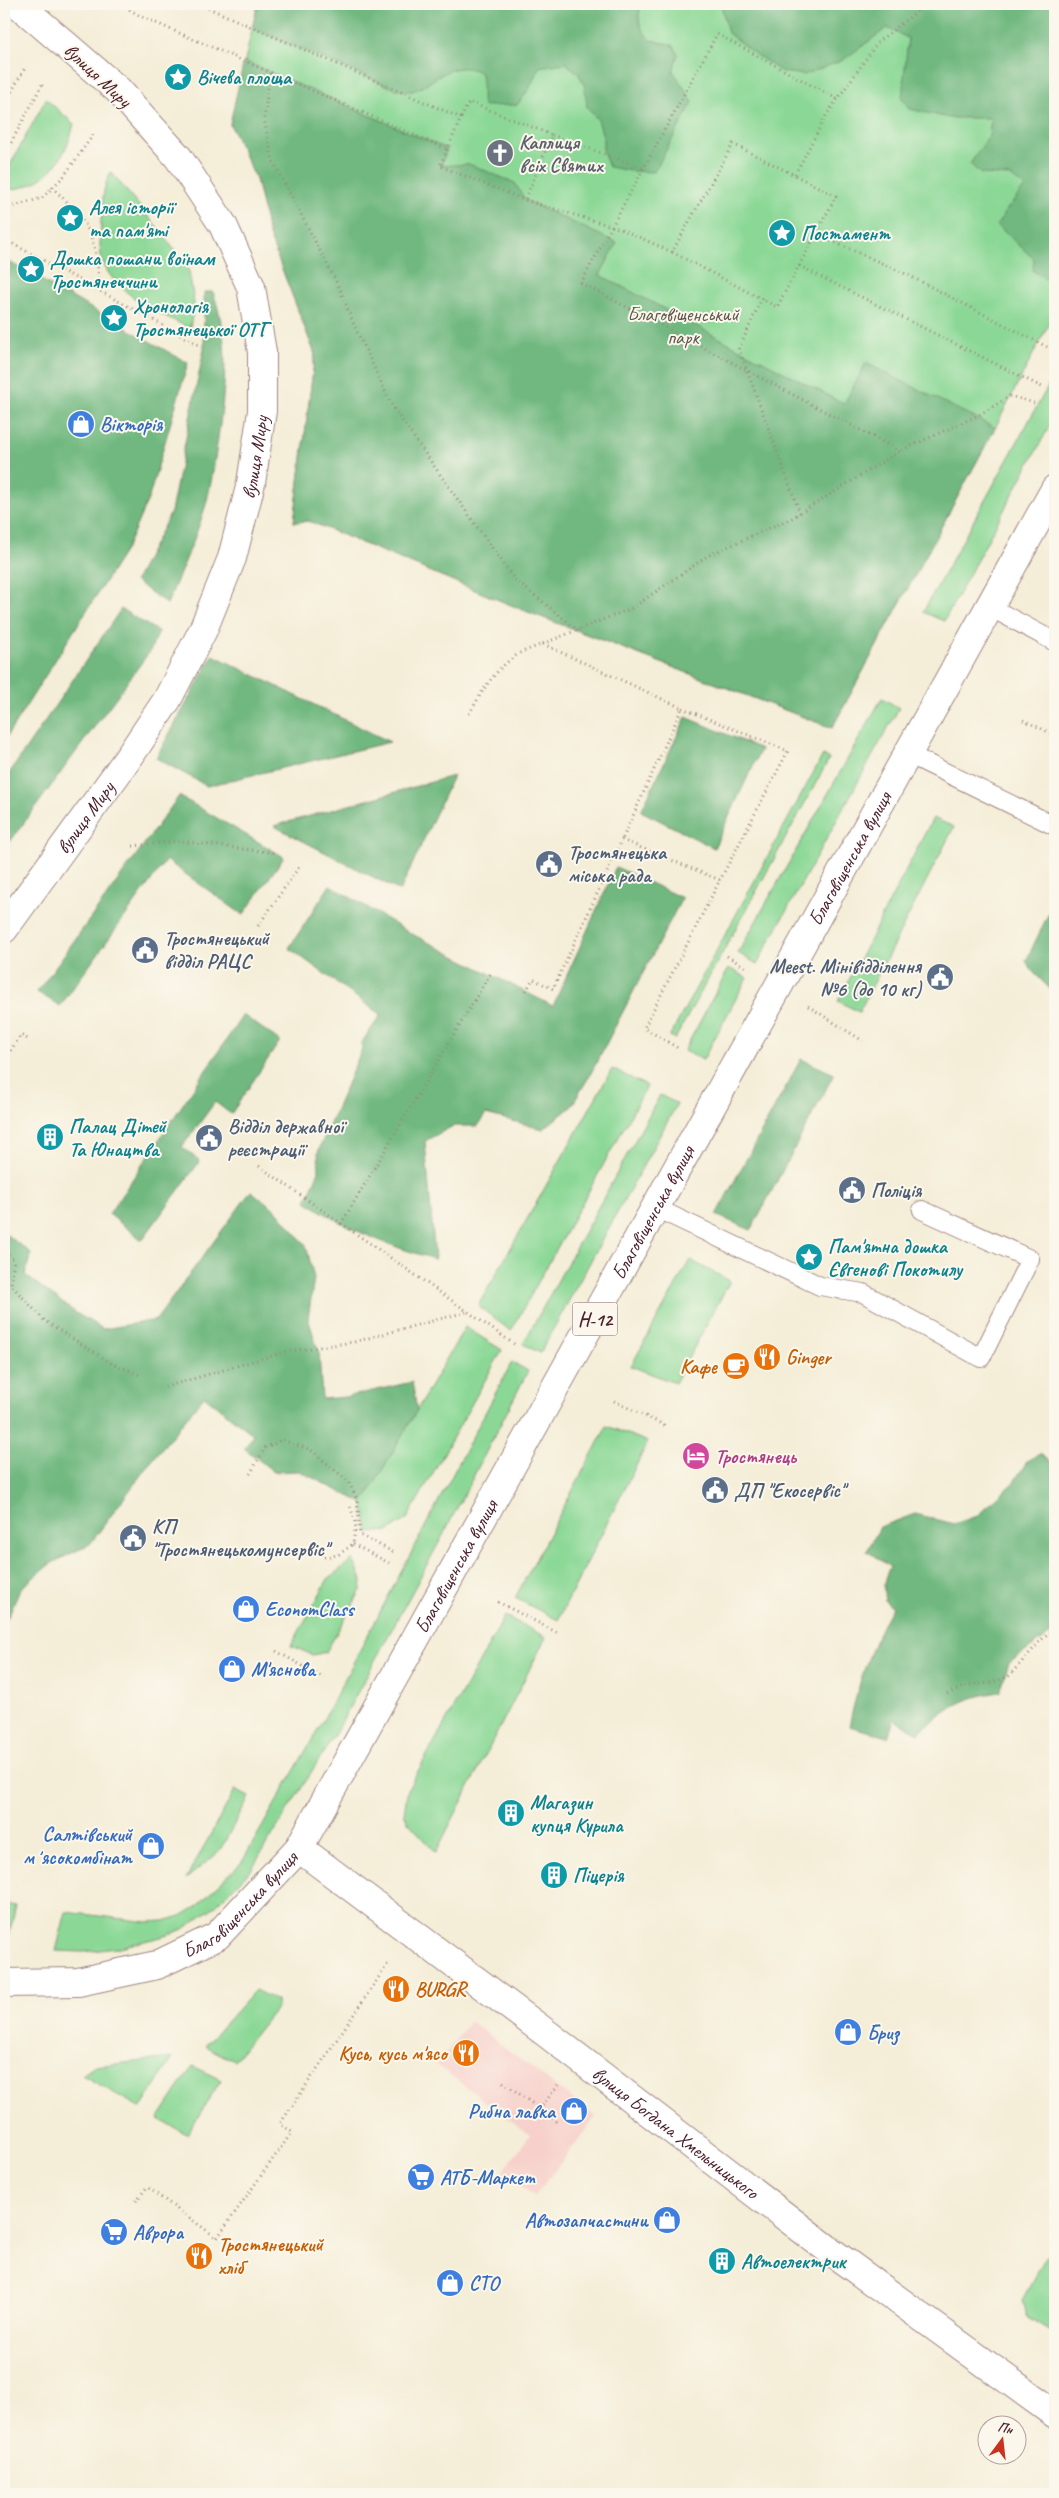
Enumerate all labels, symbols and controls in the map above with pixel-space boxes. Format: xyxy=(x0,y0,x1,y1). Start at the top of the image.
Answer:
street label: вулиця Миру xyxy=(59,38,137,114)
place icon: Вічева площа xyxy=(163,62,193,92)
place label: Вічева площа xyxy=(197,65,293,90)
place label: Каплиця всіх Святих xyxy=(519,130,604,178)
church icon: Каплиця всіх Святих xyxy=(485,138,515,168)
place label: Алея історії та пам'яті xyxy=(89,195,177,243)
place icon: Алея історії та пам'яті xyxy=(55,203,85,233)
place icon: Постамент xyxy=(767,218,797,248)
place label: Постамент xyxy=(801,221,891,246)
place label: Дошка пошани воїнам Тростянеччини xyxy=(50,246,216,294)
place icon: Дошка пошани воїнам Тростянеччини xyxy=(16,254,46,284)
place label: Хронологія Тростянецької ОТГ xyxy=(133,294,272,342)
park label: Благовіщенський парк xyxy=(627,302,741,350)
place icon: Хронологія Тростянецької ОТГ xyxy=(99,303,129,333)
shop icon: Вікторія xyxy=(66,409,96,439)
place label: Вікторія xyxy=(100,412,164,437)
street label: вулиця Миру xyxy=(236,413,274,501)
street label: вулиця Миру xyxy=(51,776,121,859)
street label: Благовіщенська вулиця xyxy=(803,786,898,930)
place label: Тростянецька міська рада xyxy=(568,840,668,888)
public building icon: Тростянецька міська рада xyxy=(534,849,564,879)
place label: Тростянецький відділ РАЦС xyxy=(164,926,270,974)
public building icon: Тростянецький відділ РАЦС xyxy=(130,935,160,965)
place label: Meest. Мінівідділення №6 (до 10 кг) xyxy=(769,954,923,1002)
public building icon: Meest. Мінівідділення №6 (до 10 кг) xyxy=(925,962,955,992)
place label: Палац Дітей Та Юнацтва xyxy=(69,1114,167,1162)
place label: Відділ державної реєстрації xyxy=(228,1114,348,1162)
building icon: Палац Дітей Та Юнацтва xyxy=(35,1122,65,1152)
public building icon: Відділ державної реєстрації xyxy=(194,1123,224,1153)
street label: Благовіщенська вулиця xyxy=(606,1140,701,1284)
public building icon: Поліція xyxy=(837,1175,867,1205)
place label: Поліція xyxy=(871,1178,923,1203)
place label: Пам'ятна дошка Євгенові Покотилу xyxy=(828,1234,964,1282)
place icon: Пам'ятна дошка Євгенові Покотилу xyxy=(794,1242,824,1272)
road number: Н-12 xyxy=(572,1302,618,1336)
restaurant icon: Ginger xyxy=(752,1342,782,1372)
place label: Ginger xyxy=(786,1345,833,1370)
cafe icon: Кафе xyxy=(721,1351,751,1381)
place label: Кафе xyxy=(680,1354,719,1379)
hotel icon: Тростянець xyxy=(681,1441,711,1471)
place label: Тростянець xyxy=(715,1444,797,1469)
public building icon: ДП "Екосервіс" xyxy=(700,1475,730,1505)
place label: ДП "Екосервіс" xyxy=(734,1478,849,1503)
street label: Благовіщенська вулиця xyxy=(409,1494,504,1638)
place label: КП "Тростянецькомунсервіс" xyxy=(152,1514,333,1563)
public building icon: КП "Тростянецькомунсервіс" xyxy=(118,1523,148,1553)
shop icon: EconomClass xyxy=(231,1594,261,1624)
place label: EconomClass xyxy=(265,1597,356,1622)
shop icon: М'яснова xyxy=(217,1654,247,1684)
place label: М'яснова xyxy=(251,1657,317,1682)
place label: Магазин купця Курила xyxy=(530,1790,624,1838)
building icon: Магазин купця Курила xyxy=(496,1798,526,1828)
place label: Салтівський мʼясокомбінат xyxy=(23,1822,134,1870)
shop icon: Салтівський мʼясокомбінат xyxy=(136,1831,166,1861)
street label: Благовіщенська вулиця xyxy=(179,1845,304,1964)
building icon: Піцерія xyxy=(539,1860,569,1890)
place label: Піцерія xyxy=(573,1863,625,1888)
restaurant icon: BURGR xyxy=(381,1974,411,2004)
place label: BURGR xyxy=(415,1977,469,2002)
shop icon: Бриз xyxy=(833,2017,863,2047)
place label: Бриз xyxy=(867,2020,901,2046)
restaurant icon: Кусь, кусь м'ясо xyxy=(451,2038,481,2068)
place label: Кусь, кусь м'ясо xyxy=(338,2041,449,2066)
street label: вулиця Богдана Хмельницького xyxy=(587,2061,764,2205)
shop icon: Рибна лавка xyxy=(559,2096,589,2126)
place label: Рибна лавка xyxy=(468,2099,557,2124)
supermarket icon: АТБ-Маркет xyxy=(406,2162,436,2192)
place label: АТБ-Маркет xyxy=(440,2165,536,2190)
shop icon: Автозапчастини xyxy=(652,2205,682,2235)
place label: Автозапчастини xyxy=(525,2208,649,2233)
supermarket icon: Аврора xyxy=(99,2217,129,2247)
place label: Аврора xyxy=(133,2220,185,2245)
place label: Тростянецький хліб xyxy=(218,2232,324,2280)
restaurant icon: Тростянецький хліб xyxy=(184,2241,214,2271)
building icon: Автоелектрик xyxy=(707,2246,737,2276)
place label: Автоелектрик xyxy=(741,2249,848,2274)
shop icon: СТО xyxy=(435,2268,465,2298)
place label: СТО xyxy=(469,2271,501,2296)
north arrow xyxy=(976,2416,1026,2466)
text: Пн xyxy=(996,2418,1015,2438)

